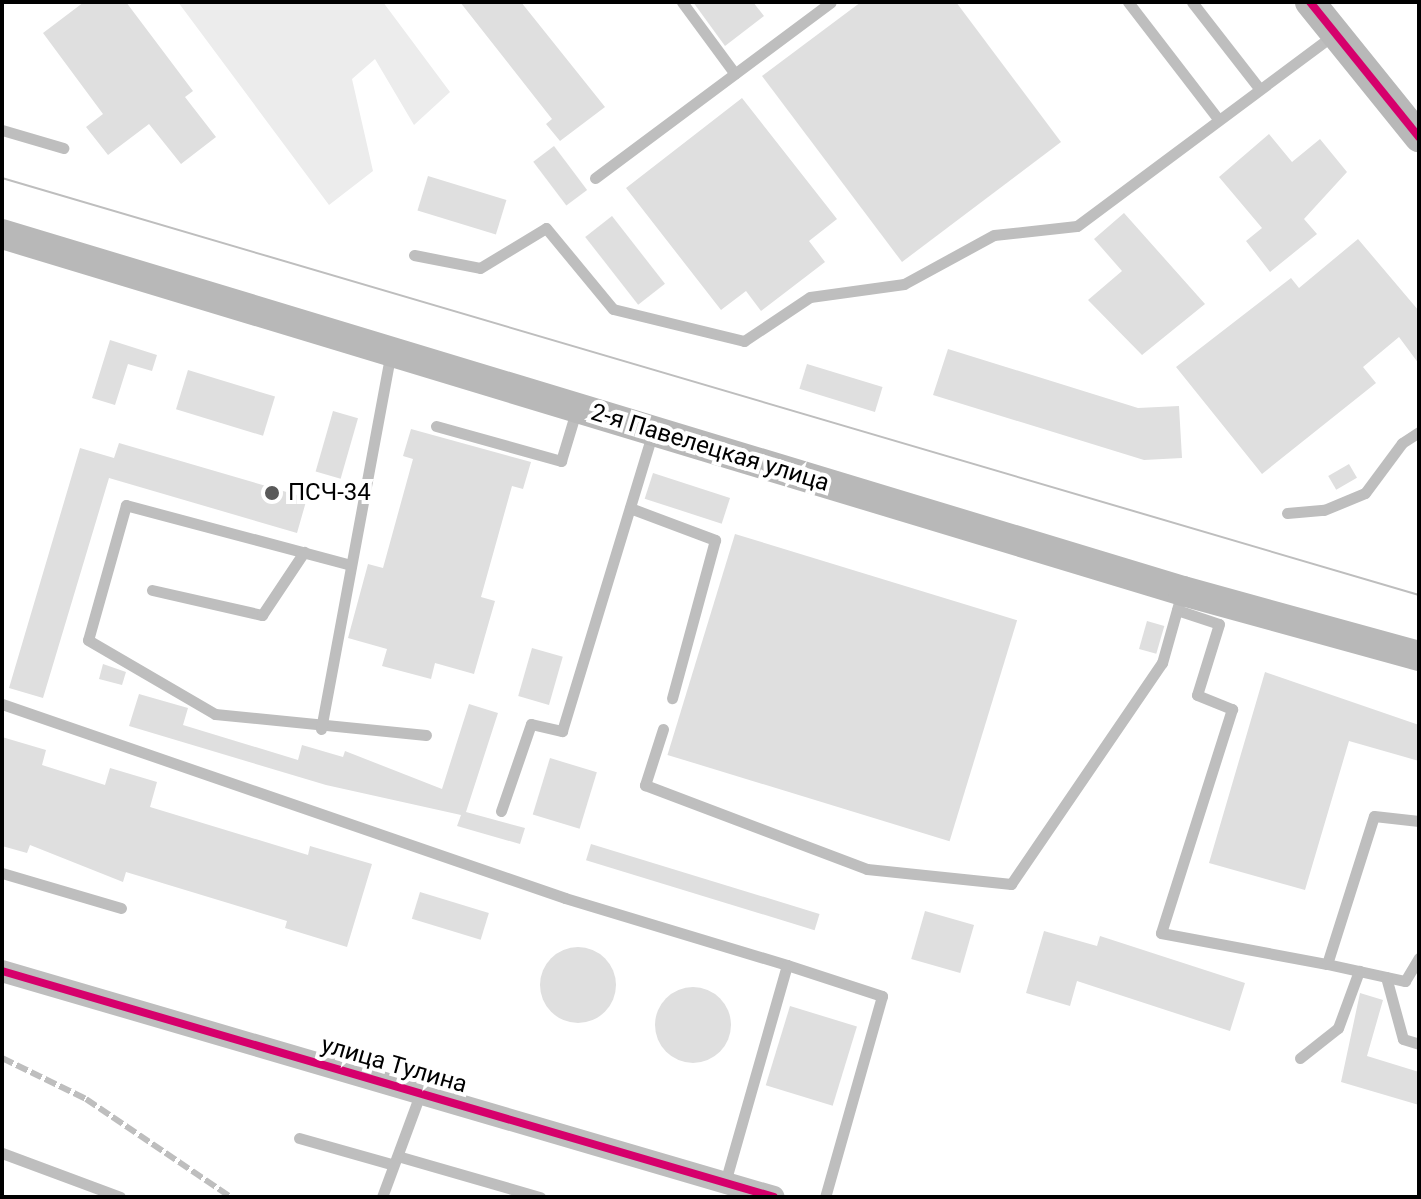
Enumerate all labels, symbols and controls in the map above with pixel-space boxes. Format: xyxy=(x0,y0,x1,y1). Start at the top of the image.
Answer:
street label: 2-я Павелецкая улица xyxy=(587,398,833,498)
place label: ПСЧ-34 xyxy=(288,479,371,507)
marker: ПСЧ-34 xyxy=(263,484,281,502)
street label: улица Тулина xyxy=(318,1030,470,1100)

